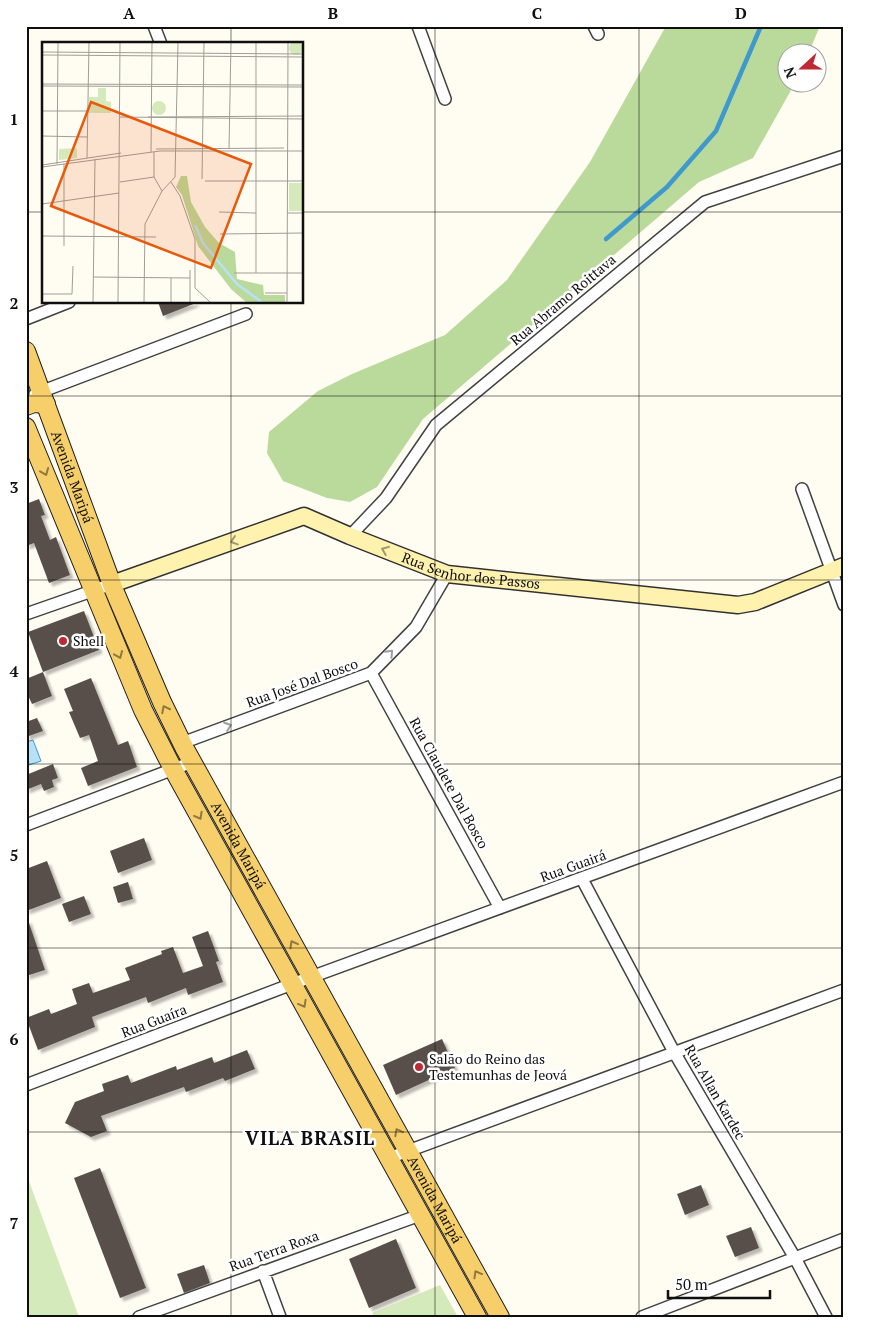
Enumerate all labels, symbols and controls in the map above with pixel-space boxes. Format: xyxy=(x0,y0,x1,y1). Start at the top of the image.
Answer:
text: A xyxy=(123,2,135,24)
text: B xyxy=(328,2,338,24)
text: C xyxy=(532,2,542,24)
text: D xyxy=(735,2,747,24)
inset map xyxy=(42,42,304,304)
north arrow xyxy=(778,42,828,92)
text: N xyxy=(778,64,800,81)
text: 1 xyxy=(9,108,19,130)
street label: Rua Abramo Roittava xyxy=(506,250,619,349)
text: 2 xyxy=(9,292,19,314)
street label: Avenida Maripá xyxy=(47,428,98,525)
one-way arrow xyxy=(38,467,49,476)
text: 3 xyxy=(9,476,19,498)
one-way arrow xyxy=(230,535,238,545)
one-way arrow xyxy=(381,546,390,556)
street label: Rua Senhor dos Passos xyxy=(399,547,541,593)
place label: Shell xyxy=(73,631,104,650)
marker: Shell xyxy=(57,635,69,647)
one-way arrow xyxy=(113,650,124,659)
one-way arrow xyxy=(384,650,393,659)
street label: Rua José Dal Bosco xyxy=(243,653,361,712)
text: 4 xyxy=(9,660,19,682)
one-way arrow xyxy=(161,705,171,714)
street label: Rua Claudete Dal Bosco xyxy=(405,714,494,852)
one-way arrow xyxy=(223,722,232,732)
street label: Avenida Maripá xyxy=(207,798,271,892)
one-way arrow xyxy=(193,811,203,820)
text: 5 xyxy=(9,844,19,866)
street label: Rua Guairá xyxy=(537,845,608,886)
one-way arrow xyxy=(289,941,299,950)
street label: Rua Guaíra xyxy=(118,999,189,1042)
one-way arrow xyxy=(297,999,307,1008)
text: 6 xyxy=(9,1028,19,1050)
street label: Rua Allan Kardec xyxy=(681,1041,750,1143)
place label: Salão do Reino das Testemunhas de Jeová xyxy=(429,1049,567,1084)
marker: Salão do Reino das Testemunhas de Jeová xyxy=(413,1061,425,1073)
district label: VILA BRASIL xyxy=(245,1125,375,1150)
one-way arrow xyxy=(394,1128,404,1137)
street label: Avenida Maripá xyxy=(403,1152,467,1246)
text: 7 xyxy=(9,1212,19,1234)
street label: Rua Terra Roxa xyxy=(226,1226,321,1276)
scale bar xyxy=(668,1268,770,1300)
one-way arrow xyxy=(473,1270,483,1279)
text: 50 m xyxy=(675,1274,708,1294)

